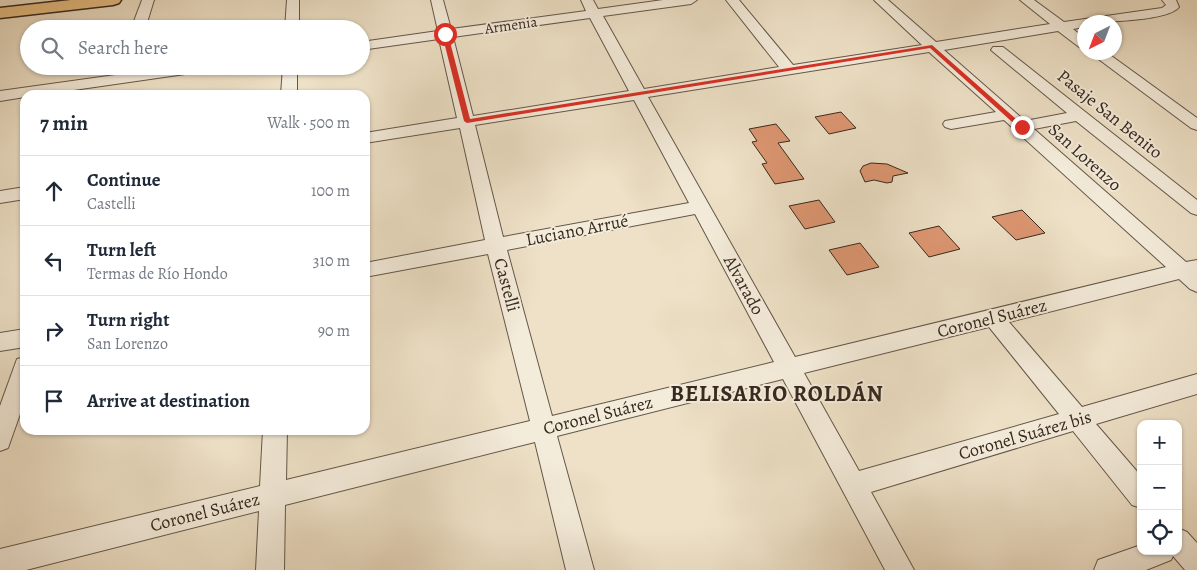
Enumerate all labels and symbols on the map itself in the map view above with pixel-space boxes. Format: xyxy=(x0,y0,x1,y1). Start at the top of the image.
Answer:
street label: Armenia xyxy=(482,11,539,39)
north arrow xyxy=(1077,15,1122,60)
route start xyxy=(434,23,457,46)
street label: Pasaje San Benito xyxy=(1052,64,1168,164)
route end xyxy=(1011,116,1034,139)
street label: San Lorenzo xyxy=(1043,118,1127,196)
street label: Luciano Arrué xyxy=(524,208,630,252)
street label: Alvarado xyxy=(717,250,770,319)
street label: Castelli xyxy=(488,255,526,315)
street label: Coronel Suárez xyxy=(935,293,1049,343)
district label: BELISARIO ROLDÁN xyxy=(670,379,884,409)
street label: Coronel Suárez xyxy=(541,390,655,440)
street label: Coronel Suárez bis xyxy=(956,405,1094,465)
street label: Coronel Suárez xyxy=(148,487,262,537)

